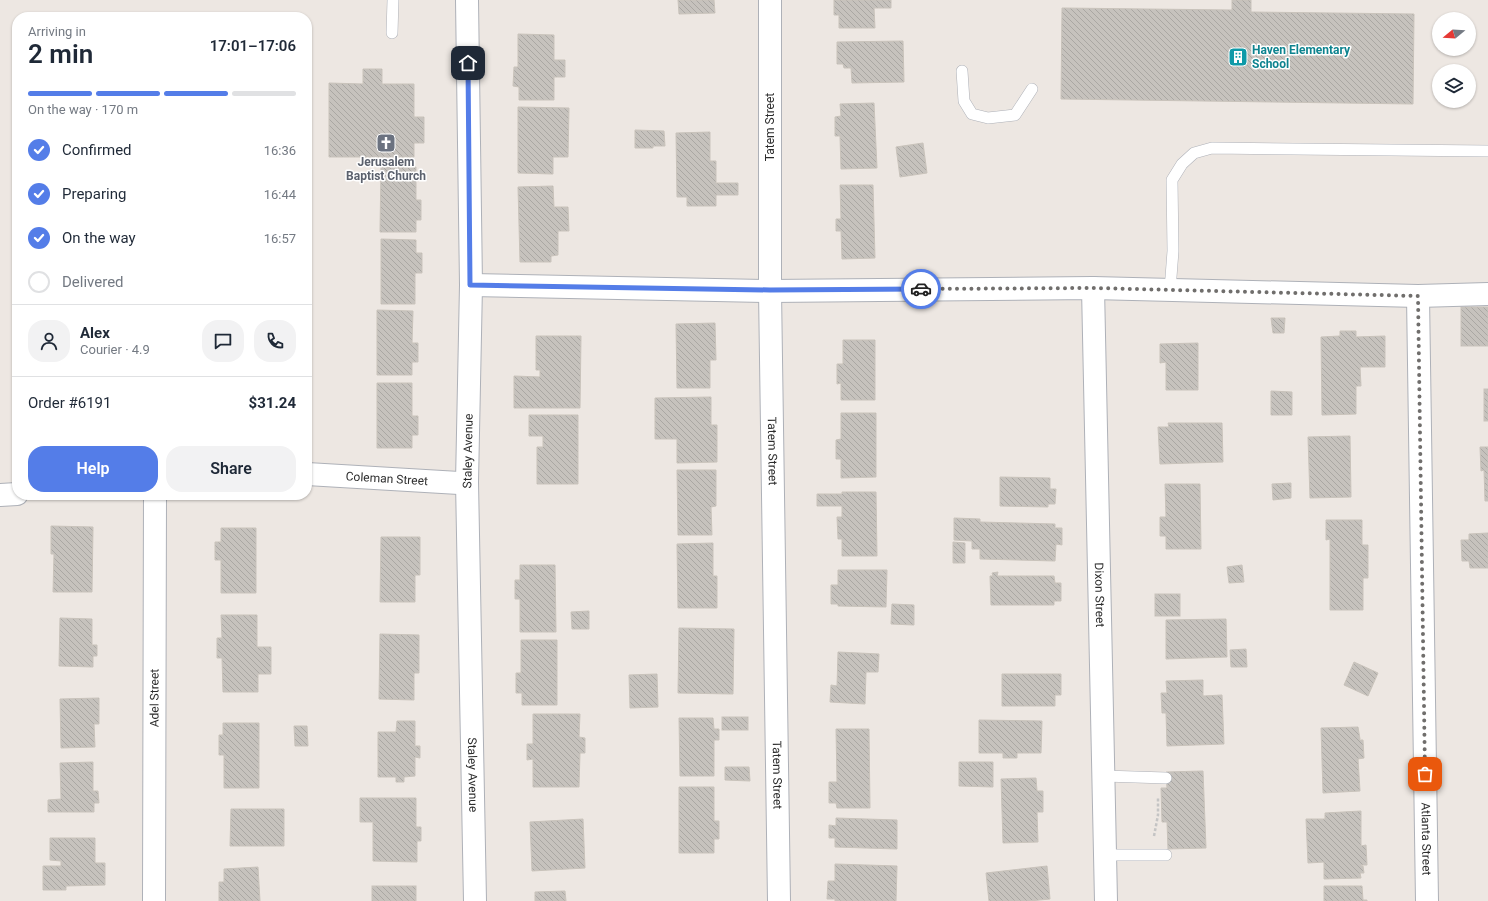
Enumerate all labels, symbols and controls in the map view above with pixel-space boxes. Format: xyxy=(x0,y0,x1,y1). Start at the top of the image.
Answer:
north arrow xyxy=(1432,12,1476,56)
map controls xyxy=(1432,12,1476,108)
text: Arriving in xyxy=(28,24,86,39)
text: 17:01–17:06 xyxy=(210,37,296,55)
text: 2 min xyxy=(28,39,93,69)
place label: Haven Elementary School xyxy=(1252,43,1351,71)
pin xyxy=(451,46,485,80)
building icon: Haven Elementary School xyxy=(1227,46,1249,68)
icon: home xyxy=(457,52,479,74)
button: layers xyxy=(1432,64,1476,108)
street label: Tatem Street xyxy=(763,93,777,161)
text: On the way · 170 m xyxy=(28,102,138,117)
church icon: Jerusalem Baptist Church xyxy=(375,132,397,154)
icon: check xyxy=(28,139,50,161)
text: Confirmed xyxy=(62,141,132,159)
text: 16:36 xyxy=(264,143,296,158)
place label: Jerusalem Baptist Church xyxy=(346,155,426,183)
icon: check xyxy=(28,183,50,205)
text: Preparing xyxy=(62,185,126,203)
text: 16:44 xyxy=(264,187,296,202)
icon: check xyxy=(28,227,50,249)
text: On the way xyxy=(62,229,136,247)
text: 16:57 xyxy=(264,231,296,246)
courier xyxy=(901,269,941,309)
text: Delivered xyxy=(62,273,124,291)
icon: car xyxy=(910,278,932,300)
button: person xyxy=(28,320,70,362)
button: chat xyxy=(202,320,244,362)
button: phone xyxy=(254,320,296,362)
text: Alex xyxy=(80,324,110,342)
text: Courier · 4.9 xyxy=(80,342,150,357)
text: Order #6191 xyxy=(28,394,111,412)
text: $31.24 xyxy=(249,394,296,412)
street label: Staley Avenue xyxy=(460,414,476,488)
street label: Tatem Street xyxy=(765,417,780,485)
button: Help xyxy=(28,446,158,492)
button: Share xyxy=(166,446,296,492)
street label: Coleman Street xyxy=(345,469,428,488)
street label: Dixon Street xyxy=(1092,562,1107,628)
street label: Adel Street xyxy=(147,669,162,727)
street label: Staley Avenue xyxy=(465,737,480,812)
street label: Tatem Street xyxy=(770,741,785,809)
pin xyxy=(1408,757,1442,791)
icon: bag xyxy=(1414,763,1436,785)
street label: Atlanta Street xyxy=(1419,802,1434,876)

